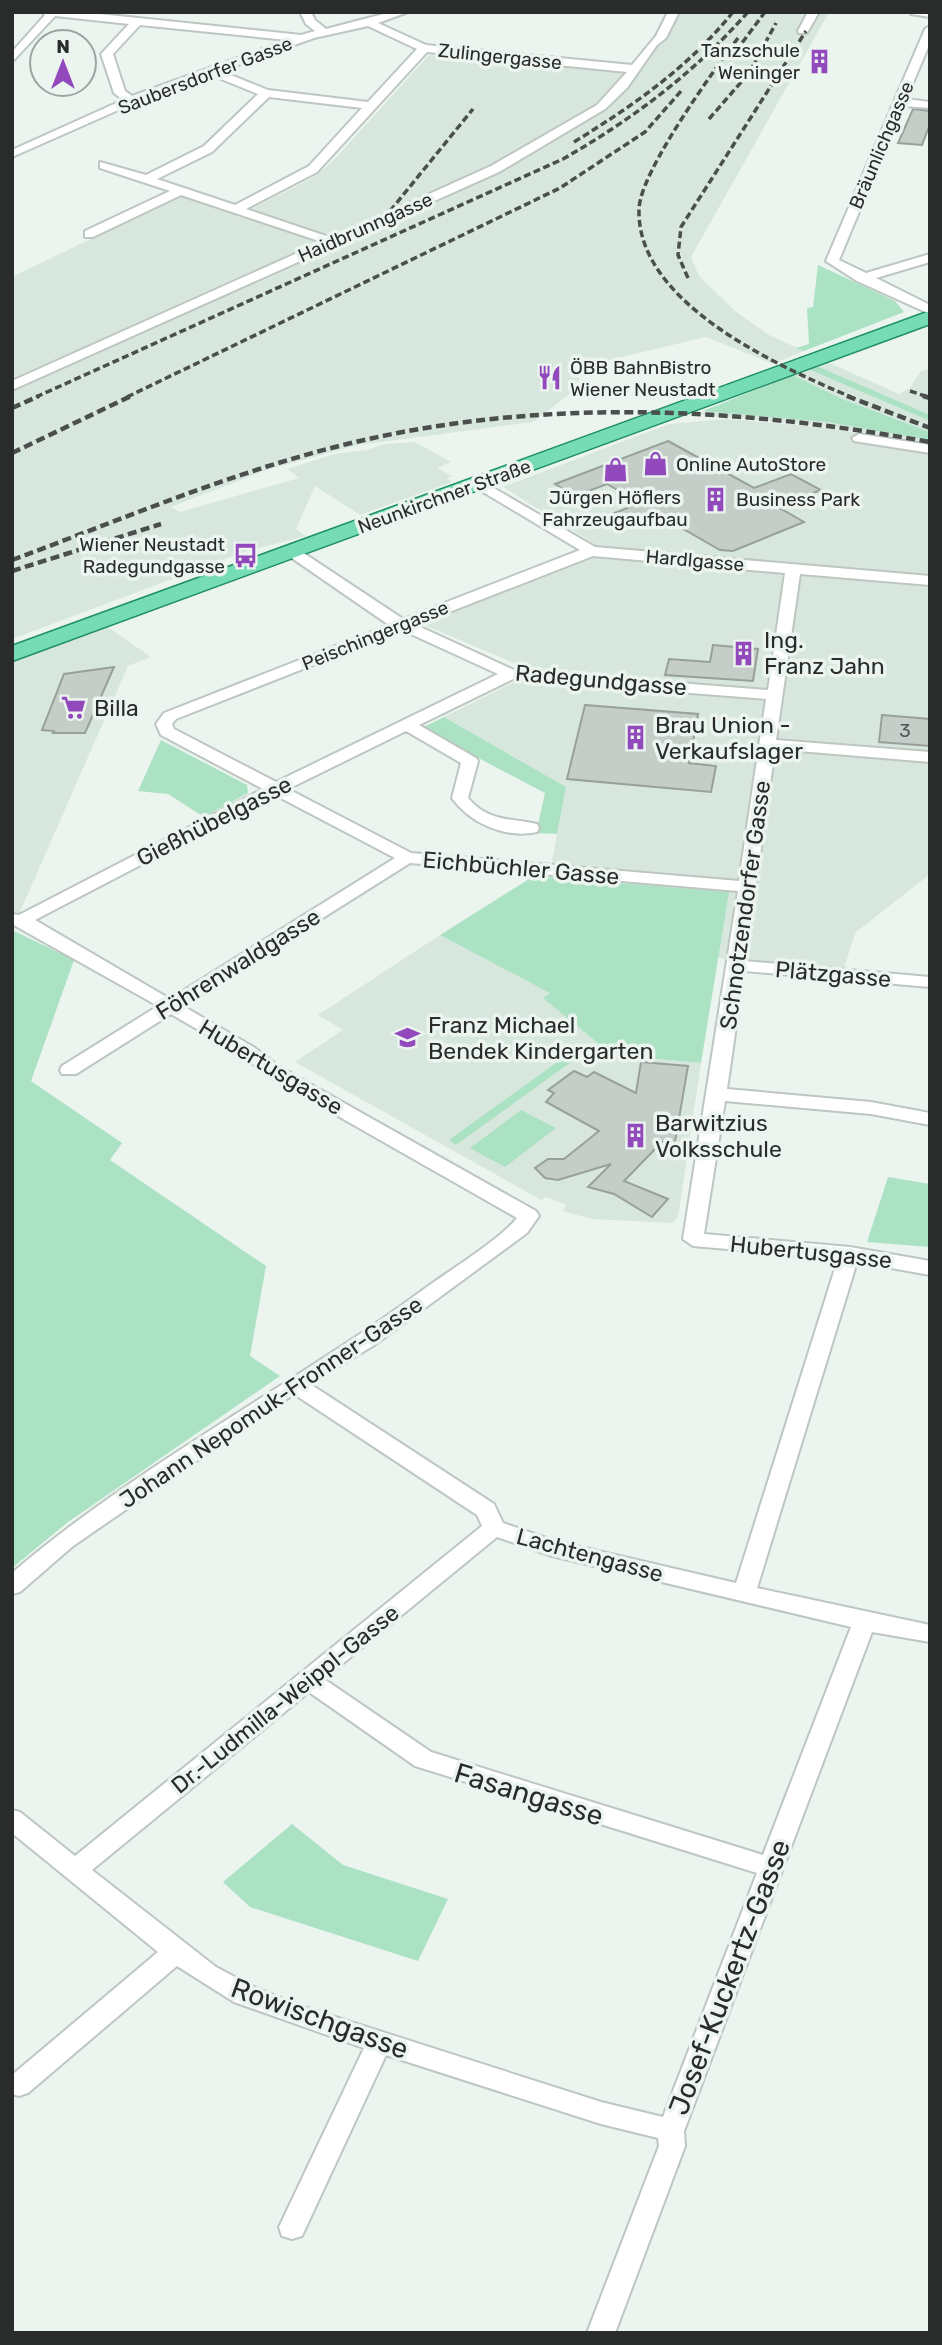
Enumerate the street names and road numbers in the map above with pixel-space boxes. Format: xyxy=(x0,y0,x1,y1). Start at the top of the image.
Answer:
street label: Saubersdorfer Gasse xyxy=(115,32,296,119)
street label: Zulingergasse xyxy=(437,39,563,74)
street label: Bräunlichgasse xyxy=(844,78,919,212)
street label: Haidbrunngasse xyxy=(294,188,436,267)
street label: Neunkirchner Straße xyxy=(354,454,534,538)
street label: Hardlgasse xyxy=(645,545,745,576)
street label: Peischingergasse xyxy=(299,596,452,675)
street label: Radegundgasse xyxy=(514,659,688,701)
street label: Gießhübelgasse xyxy=(132,770,296,872)
street label: Schnotzendorfer Gasse xyxy=(714,779,776,1031)
street label: Eichbüchler Gasse xyxy=(421,845,621,891)
street label: Föhrenwaldgasse xyxy=(151,902,325,1026)
street label: Plätzgasse xyxy=(774,955,892,993)
street label: Hubertusgasse xyxy=(194,1013,348,1121)
street label: Hubertusgasse xyxy=(729,1230,893,1274)
street label: Johann Nepomuk-Fronner-Gasse xyxy=(114,1290,428,1514)
street label: Lachtengasse xyxy=(514,1522,666,1588)
street label: Dr.-Ludmilla-Weippl-Gasse xyxy=(166,1598,404,1800)
street label: Fasangasse xyxy=(450,1756,607,1833)
street label: Josef-Kuckertz-Gasse xyxy=(662,1835,797,2120)
street label: Rowischgasse xyxy=(227,1971,413,2066)

